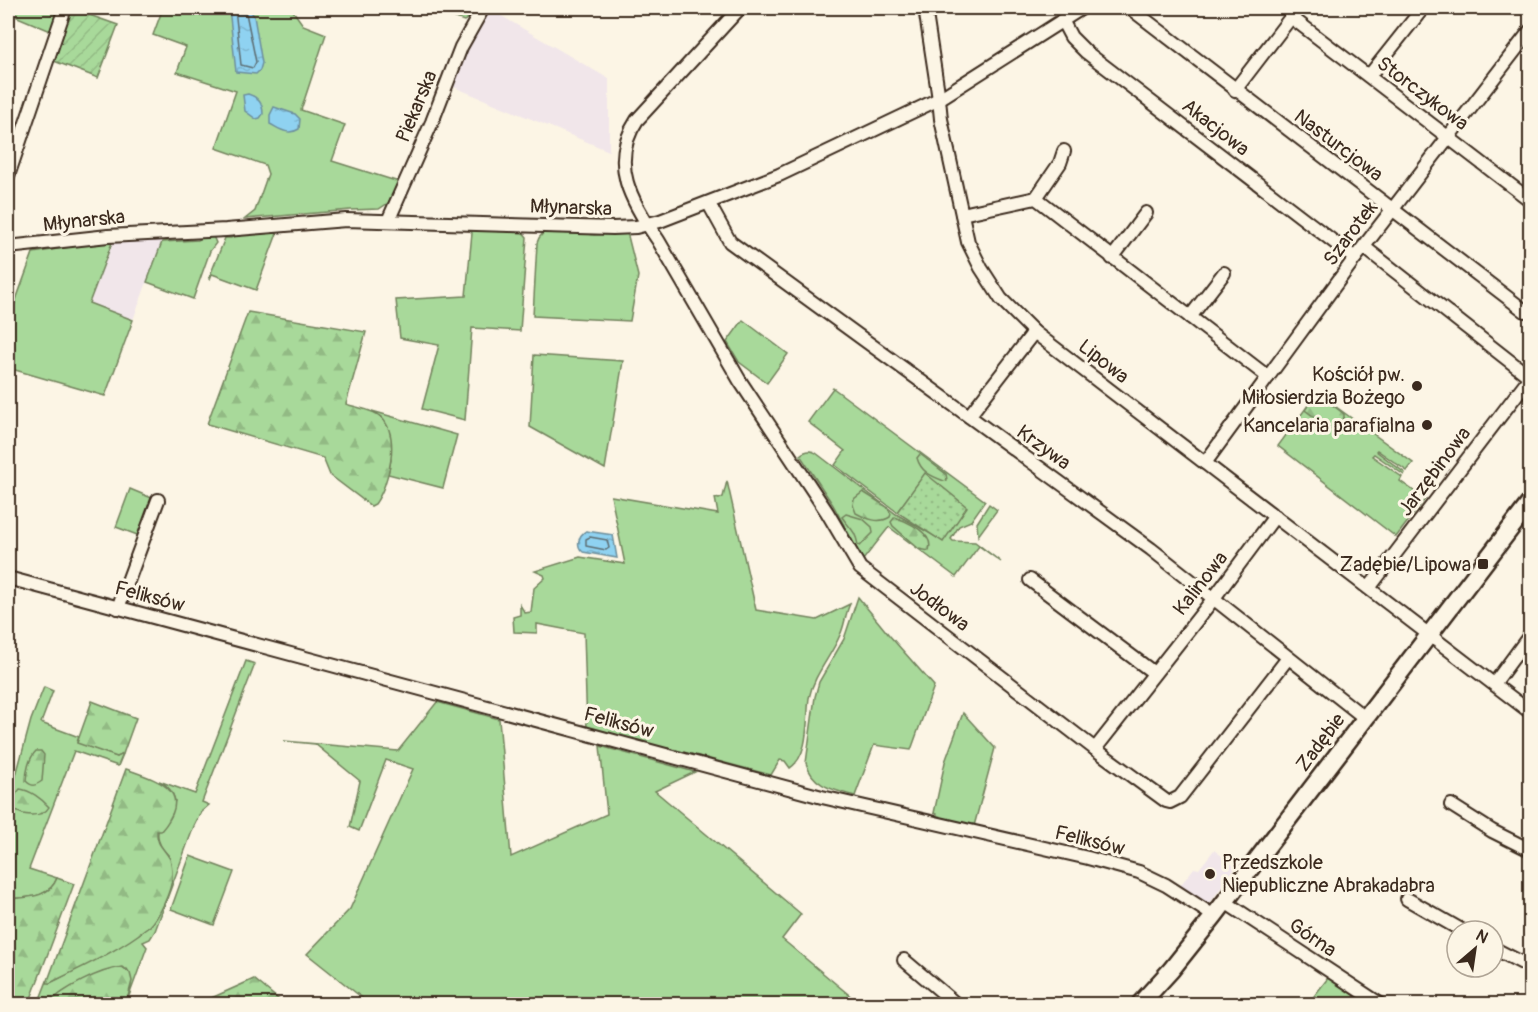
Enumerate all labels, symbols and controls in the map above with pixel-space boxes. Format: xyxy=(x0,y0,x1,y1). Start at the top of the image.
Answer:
street label: Storczykowa xyxy=(1372,51,1474,136)
street label: Piekarska xyxy=(390,66,443,146)
street label: Akacjowa xyxy=(1177,93,1254,161)
street label: Nasturcjowa xyxy=(1289,104,1388,187)
street label: Młynarska xyxy=(529,194,613,221)
street label: Szarotek xyxy=(1318,195,1383,271)
street label: Młynarska xyxy=(42,204,126,237)
street label: Lipowa xyxy=(1073,334,1134,389)
place label: Kościół pw. Miłosierdzia Bożego xyxy=(1242,362,1405,410)
marker: Kościół pw. Miłosierdzia Bożego xyxy=(1410,379,1424,393)
place label: Kancelaria parafialna xyxy=(1243,413,1415,438)
marker: Kancelaria parafialna xyxy=(1420,418,1434,432)
street label: Krzywa xyxy=(1012,419,1076,475)
street label: Jarzębinowa xyxy=(1393,422,1476,521)
street label: Kalinowa xyxy=(1168,546,1233,620)
place label: Zadębie/Lipowa xyxy=(1340,552,1471,577)
marker: Zadębie/Lipowa xyxy=(1476,557,1490,571)
street label: Feliksów xyxy=(112,575,188,618)
street label: Jodłowa xyxy=(905,576,975,637)
street label: Feliksów xyxy=(581,701,657,744)
street label: Zadębie xyxy=(1290,708,1351,776)
street label: Feliksów xyxy=(1052,820,1128,861)
place label: Przedszkole Niepubliczne Abrakadabra xyxy=(1222,850,1435,898)
marker: Przedszkole Niepubliczne Abrakadabra xyxy=(1203,867,1217,881)
street label: Górna xyxy=(1284,913,1341,962)
north arrow xyxy=(1445,919,1505,979)
text: N xyxy=(1472,925,1492,948)

